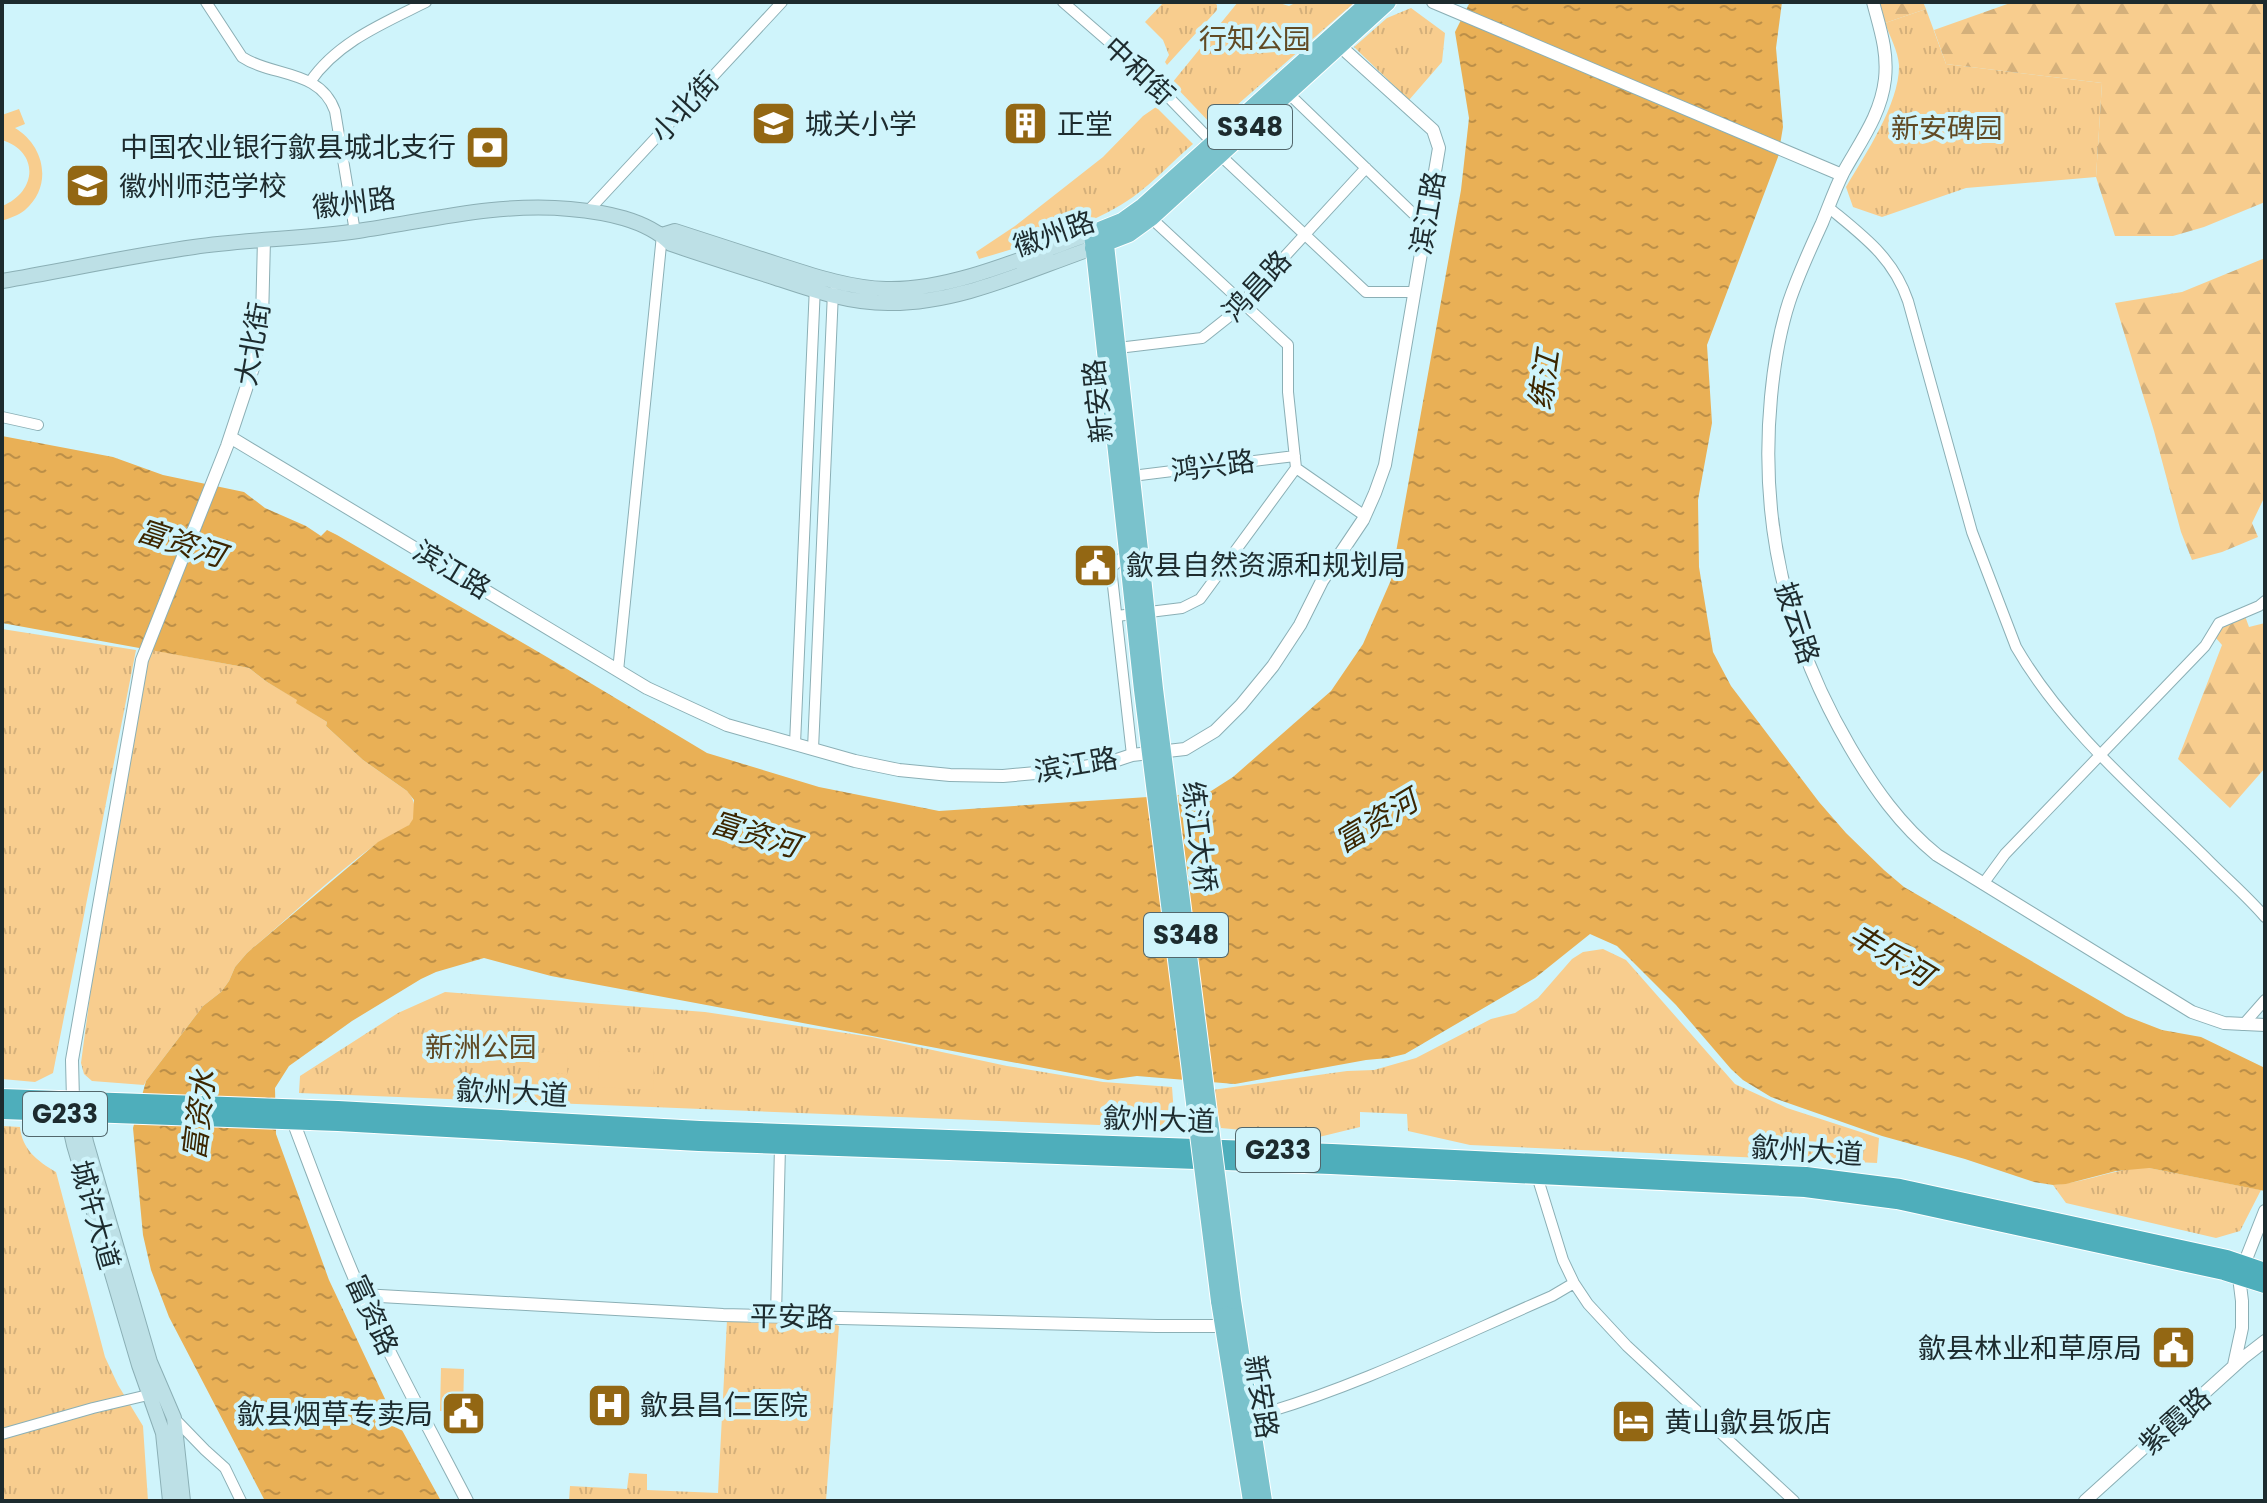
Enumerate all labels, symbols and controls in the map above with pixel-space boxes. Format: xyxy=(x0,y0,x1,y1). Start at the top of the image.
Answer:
park label: 行知公园 xyxy=(1199,20,1311,59)
street label: 中和街 xyxy=(1095,28,1183,114)
street label: 小北街 xyxy=(642,63,728,151)
school or university icon: 城关小学 xyxy=(750,100,798,148)
building icon: 正堂 xyxy=(1002,100,1050,148)
place label: 城关小学 xyxy=(805,105,917,144)
place label: 正堂 xyxy=(1057,105,1113,144)
road number: S348 xyxy=(1208,105,1292,149)
park label: 新安碑园 xyxy=(1891,109,2003,148)
bank icon: 中国农业银行歙县城北支行 xyxy=(463,123,511,171)
place label: 中国农业银行歙县城北支行 xyxy=(120,128,456,167)
school or university icon: 徽州师范学校 xyxy=(64,162,112,210)
place label: 徽州师范学校 xyxy=(119,167,287,206)
street label: 滨江路 xyxy=(1402,168,1454,258)
street label: 徽州路 xyxy=(310,179,398,227)
street label: 徽州路 xyxy=(1008,202,1100,266)
street label: 鸿昌路 xyxy=(1214,242,1300,330)
street label: 大北街 xyxy=(227,299,279,389)
water label: 练江 xyxy=(1519,344,1570,413)
street label: 新安路 xyxy=(1074,357,1122,445)
street label: 鸿兴路 xyxy=(1169,442,1257,490)
water label: 富资河 xyxy=(132,509,235,579)
street label: 滨江路 xyxy=(406,532,498,608)
public building icon: 歙县自然资源和规划局 xyxy=(1071,541,1119,589)
place label: 歙县自然资源和规划局 xyxy=(1126,546,1406,585)
street label: 披云路 xyxy=(1765,577,1829,669)
street label: 滨江路 xyxy=(1031,739,1121,791)
water label: 富资河 xyxy=(1326,777,1430,863)
street label: 练江大桥 xyxy=(1173,779,1225,895)
water label: 富资河 xyxy=(706,800,809,869)
road number: S348 xyxy=(1144,913,1228,957)
water label: 丰乐河 xyxy=(1841,913,1945,999)
park label: 新洲公园 xyxy=(425,1028,537,1067)
water label: 富资水 xyxy=(172,1066,226,1162)
street label: 歙州大道 xyxy=(455,1071,569,1115)
road number: G233 xyxy=(23,1092,107,1136)
street label: 歙州大道 xyxy=(1102,1099,1216,1141)
road number: G233 xyxy=(1236,1128,1320,1172)
street label: 歙州大道 xyxy=(1750,1128,1864,1174)
street label: 城许大道 xyxy=(61,1156,129,1274)
street label: 富资路 xyxy=(337,1269,407,1361)
street label: 平安路 xyxy=(750,1297,834,1337)
public building icon: 歙县林业和草原局 xyxy=(2149,1324,2197,1372)
place label: 歙县林业和草原局 xyxy=(1918,1329,2142,1368)
street label: 新安路 xyxy=(1235,1352,1287,1442)
street label: 紫霞路 xyxy=(2131,1378,2219,1464)
hospital icon: 歙县昌仁医院 xyxy=(585,1381,633,1429)
place label: 歙县昌仁医院 xyxy=(640,1386,808,1425)
public building icon: 歙县烟草专卖局 xyxy=(440,1390,488,1438)
place label: 歙县烟草专卖局 xyxy=(237,1395,433,1434)
hotel icon: 黄山歙县饭店 xyxy=(1609,1398,1657,1446)
place label: 黄山歙县饭店 xyxy=(1664,1403,1832,1442)

